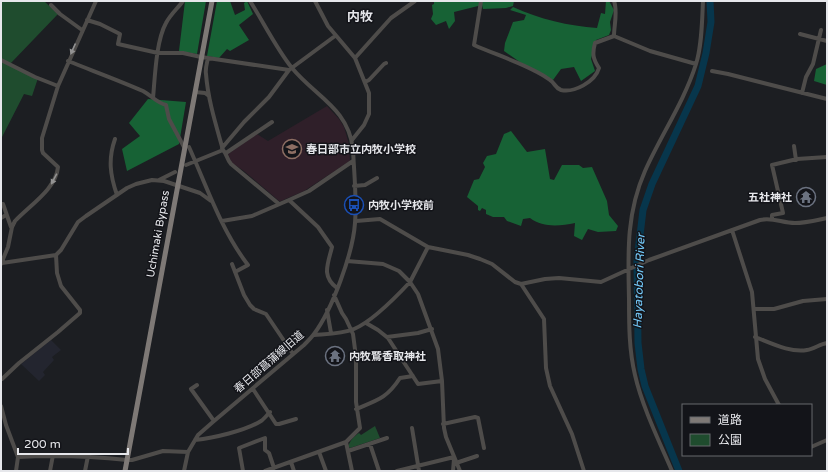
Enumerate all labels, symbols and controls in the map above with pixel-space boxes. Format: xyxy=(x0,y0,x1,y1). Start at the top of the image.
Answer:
district label: 内牧 xyxy=(347,9,373,25)
one-way arrow xyxy=(70,43,77,55)
school or university icon: 春日部市立内牧小学校 xyxy=(281,138,303,160)
place label: 春日部市立内牧小学校 xyxy=(306,143,416,156)
one-way arrow xyxy=(51,173,58,185)
temple icon: 五社神社 xyxy=(795,186,817,208)
street label: Uchimaki Bypass xyxy=(144,189,172,279)
place label: 五社神社 xyxy=(748,191,792,204)
bus stop icon: 内牧小学校前 xyxy=(343,194,365,216)
place label: 内牧小学校前 xyxy=(368,199,434,212)
water label: Hayatobori River xyxy=(630,232,648,329)
street label: 春日部菖蒲線旧道 xyxy=(232,328,306,396)
temple icon: 内牧鷲香取神社 xyxy=(324,345,346,367)
place label: 内牧鷲香取神社 xyxy=(349,350,426,363)
legend xyxy=(682,404,812,456)
text: 道路 xyxy=(718,413,742,427)
scale bar xyxy=(18,430,128,456)
text: 公園 xyxy=(718,433,742,447)
text: 200 m xyxy=(24,437,61,451)

